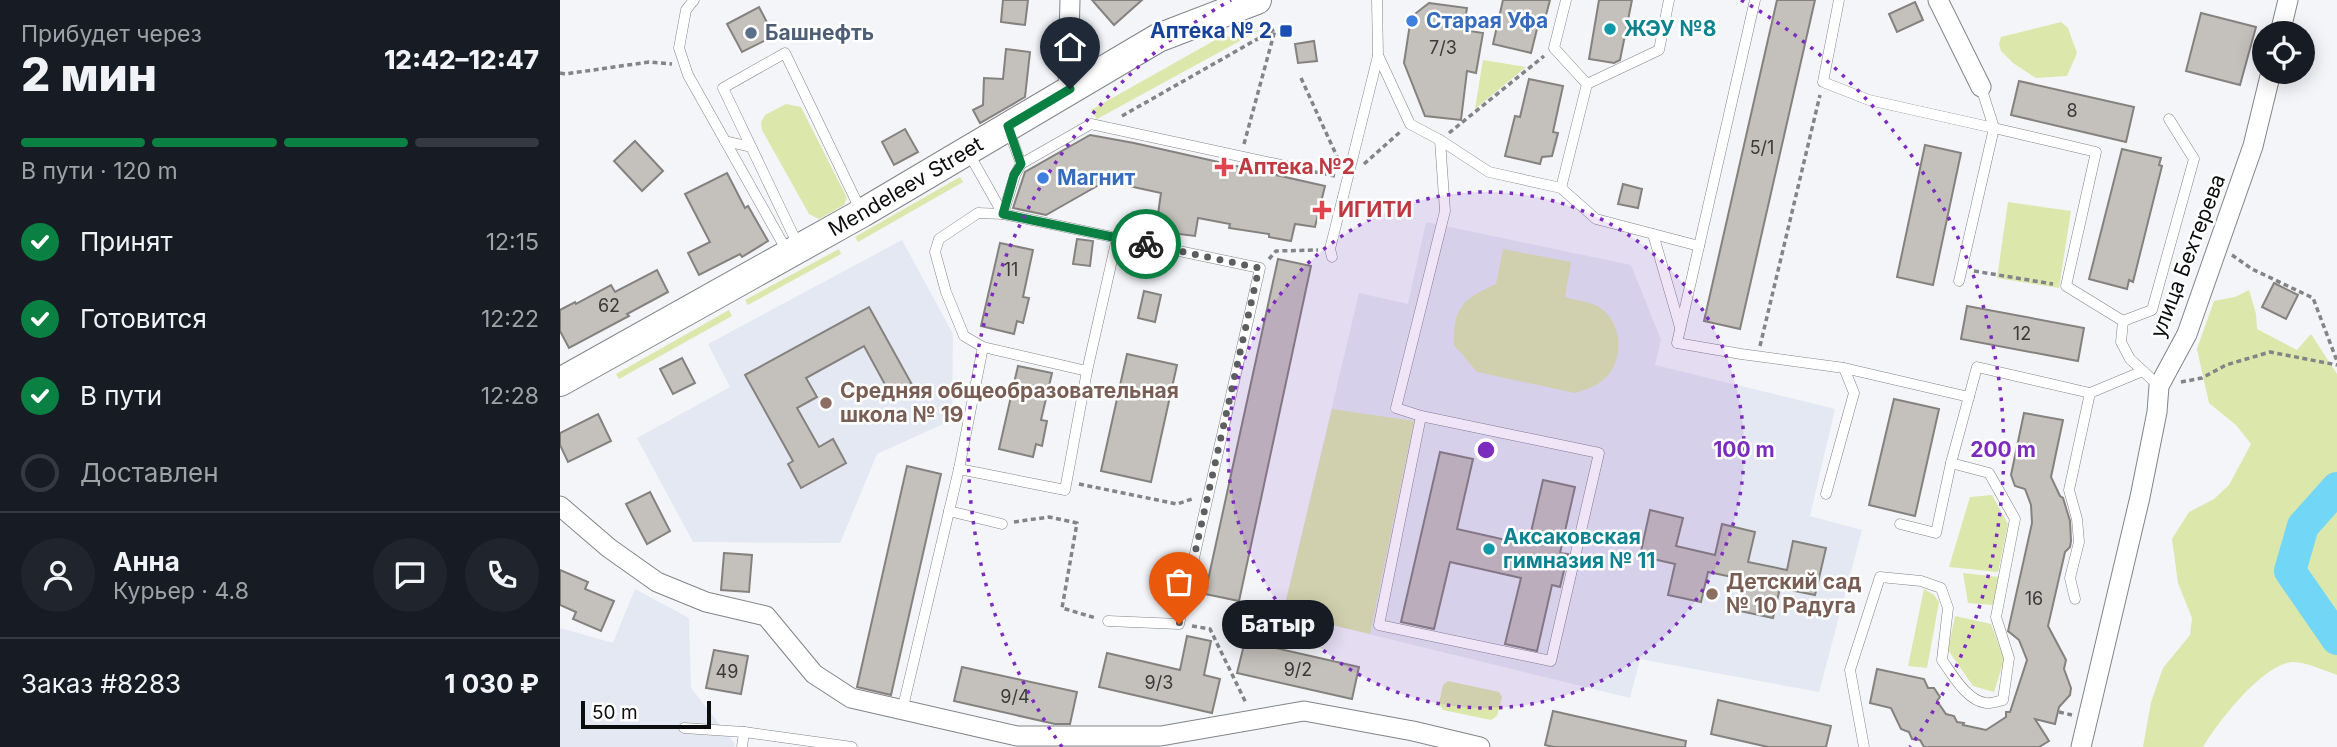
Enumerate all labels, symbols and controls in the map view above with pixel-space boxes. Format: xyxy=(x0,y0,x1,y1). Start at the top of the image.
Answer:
place label: Старая Уфа xyxy=(1426,8,1548,33)
marker: Старая Уфа xyxy=(1404,13,1420,29)
place label: ЖЭУ №8 xyxy=(1624,16,1716,41)
pin xyxy=(1040,17,1100,89)
place label: Аптека № 2 xyxy=(1150,18,1272,43)
text: Прибудет через xyxy=(21,20,202,48)
place label: Башнефть xyxy=(765,20,874,45)
marker: ЖЭУ №8 xyxy=(1602,21,1618,37)
map controls xyxy=(2252,21,2315,84)
button: locate xyxy=(2252,21,2315,84)
marker: Аптека № 2 xyxy=(1278,23,1294,39)
marker: Башнефть xyxy=(743,25,759,41)
icon: home xyxy=(1051,28,1089,66)
house number: 7/3 xyxy=(1429,37,1457,58)
text: 12:42–12:47 xyxy=(384,44,539,75)
text: 2 мин xyxy=(21,46,157,102)
house number: 8 xyxy=(2066,100,2078,121)
street label: Mendeleev Street xyxy=(824,131,987,241)
house number: 5/1 xyxy=(1750,137,1774,158)
place label: Аптека №2 xyxy=(1238,154,1355,179)
text: В пути · 120 m xyxy=(21,157,178,185)
marker: Аптека №2 xyxy=(1216,159,1232,175)
place label: Магнит xyxy=(1057,165,1136,190)
marker: Магнит xyxy=(1035,170,1051,186)
street label: улица Бехтерева xyxy=(2145,170,2230,341)
place label: ИГИТИ xyxy=(1338,197,1412,222)
marker: ИГИТИ xyxy=(1312,200,1332,220)
courier xyxy=(1111,209,1181,279)
icon: check xyxy=(21,223,59,261)
icon: bike xyxy=(1127,225,1165,263)
text: Принят xyxy=(80,226,173,257)
text: 12:15 xyxy=(486,228,539,256)
house number: 11 xyxy=(1004,259,1018,280)
house number: 62 xyxy=(598,295,620,316)
icon: check xyxy=(21,300,59,338)
text: Готовится xyxy=(80,303,207,334)
text: 12:22 xyxy=(481,305,539,333)
house number: 12 xyxy=(2013,323,2031,344)
icon: check xyxy=(21,377,59,415)
place label: Средняя общеобразовательная школа № 19 xyxy=(840,378,1179,427)
text: В пути xyxy=(80,380,162,411)
text: 12:28 xyxy=(481,382,539,410)
marker: Средняя общеобразовательная школа № 19 xyxy=(818,395,834,411)
text: 100 m xyxy=(1713,437,1775,462)
text: 200 m xyxy=(1970,437,2036,462)
centre of rings xyxy=(1474,438,1498,462)
text: Доставлен xyxy=(80,457,219,488)
place label: Аксаковская гимназия № 11 xyxy=(1503,524,1655,573)
button: person xyxy=(21,538,95,612)
button: chat xyxy=(373,538,447,612)
button: phone xyxy=(465,538,539,612)
marker: Аксаковская гимназия № 11 xyxy=(1481,541,1497,557)
text: Анна xyxy=(113,546,180,577)
pin xyxy=(1149,552,1209,624)
icon: bag xyxy=(1160,563,1198,601)
place label: Детский сад № 10 Радуга xyxy=(1726,569,1861,618)
text: Курьер · 4.8 xyxy=(113,577,249,605)
marker: Детский сад № 10 Радуга xyxy=(1704,586,1720,602)
house number: 16 xyxy=(2025,588,2043,609)
callout: Батыр xyxy=(1221,600,1333,648)
text: Батыр xyxy=(1241,610,1315,638)
house number: 9/2 xyxy=(1284,659,1312,680)
house number: 49 xyxy=(716,661,738,682)
text: Заказ #8283 xyxy=(21,668,181,699)
text: 1 030 ₽ xyxy=(444,668,539,699)
house number: 9/3 xyxy=(1145,672,1173,693)
house number: 9/4 xyxy=(1000,686,1030,707)
scale bar xyxy=(581,698,710,730)
text: 50 m xyxy=(592,701,638,724)

